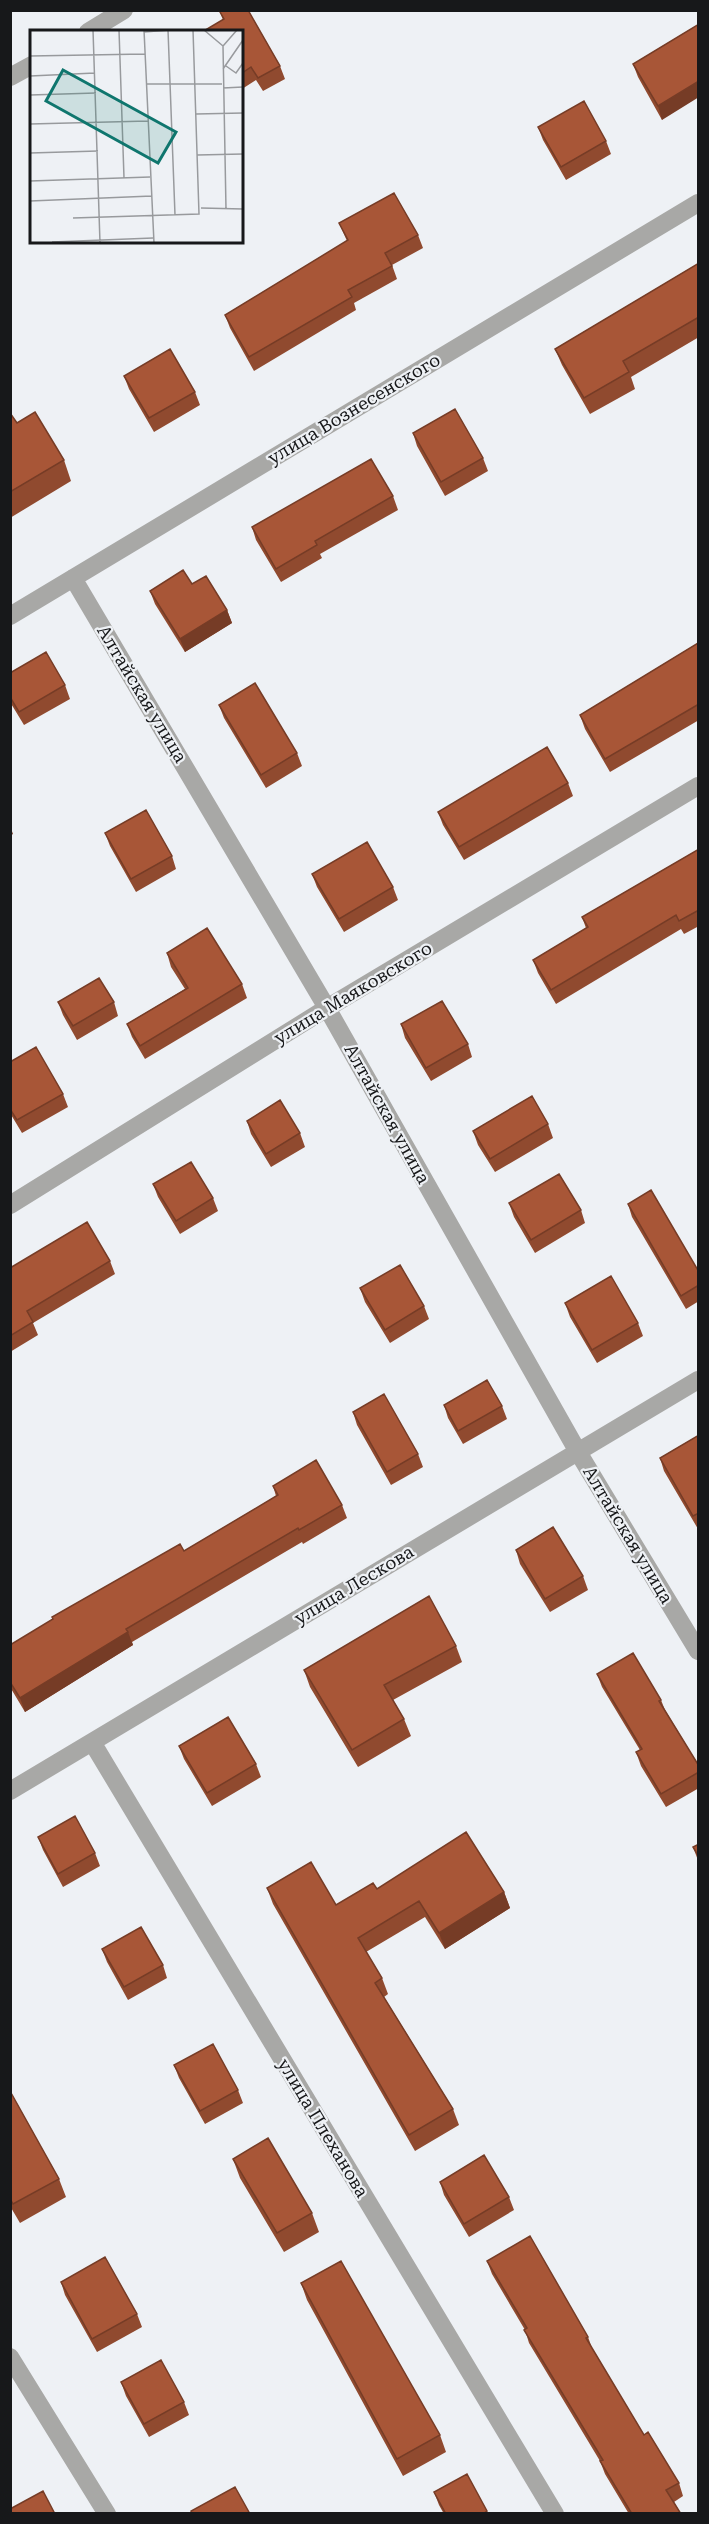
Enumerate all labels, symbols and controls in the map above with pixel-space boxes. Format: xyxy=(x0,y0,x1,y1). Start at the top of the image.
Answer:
inset map xyxy=(30,30,243,243)
street label: улица Вознесенского xyxy=(264,349,444,468)
street label: Алтайская улица xyxy=(93,621,192,766)
street label: улица Маяковского xyxy=(270,937,436,1048)
street label: Алтайская улица xyxy=(340,1040,435,1187)
street label: Алтайская улица xyxy=(579,1462,678,1607)
street label: улица Лескова xyxy=(290,1541,417,1628)
street label: улица Плеханова xyxy=(274,2054,373,2201)

